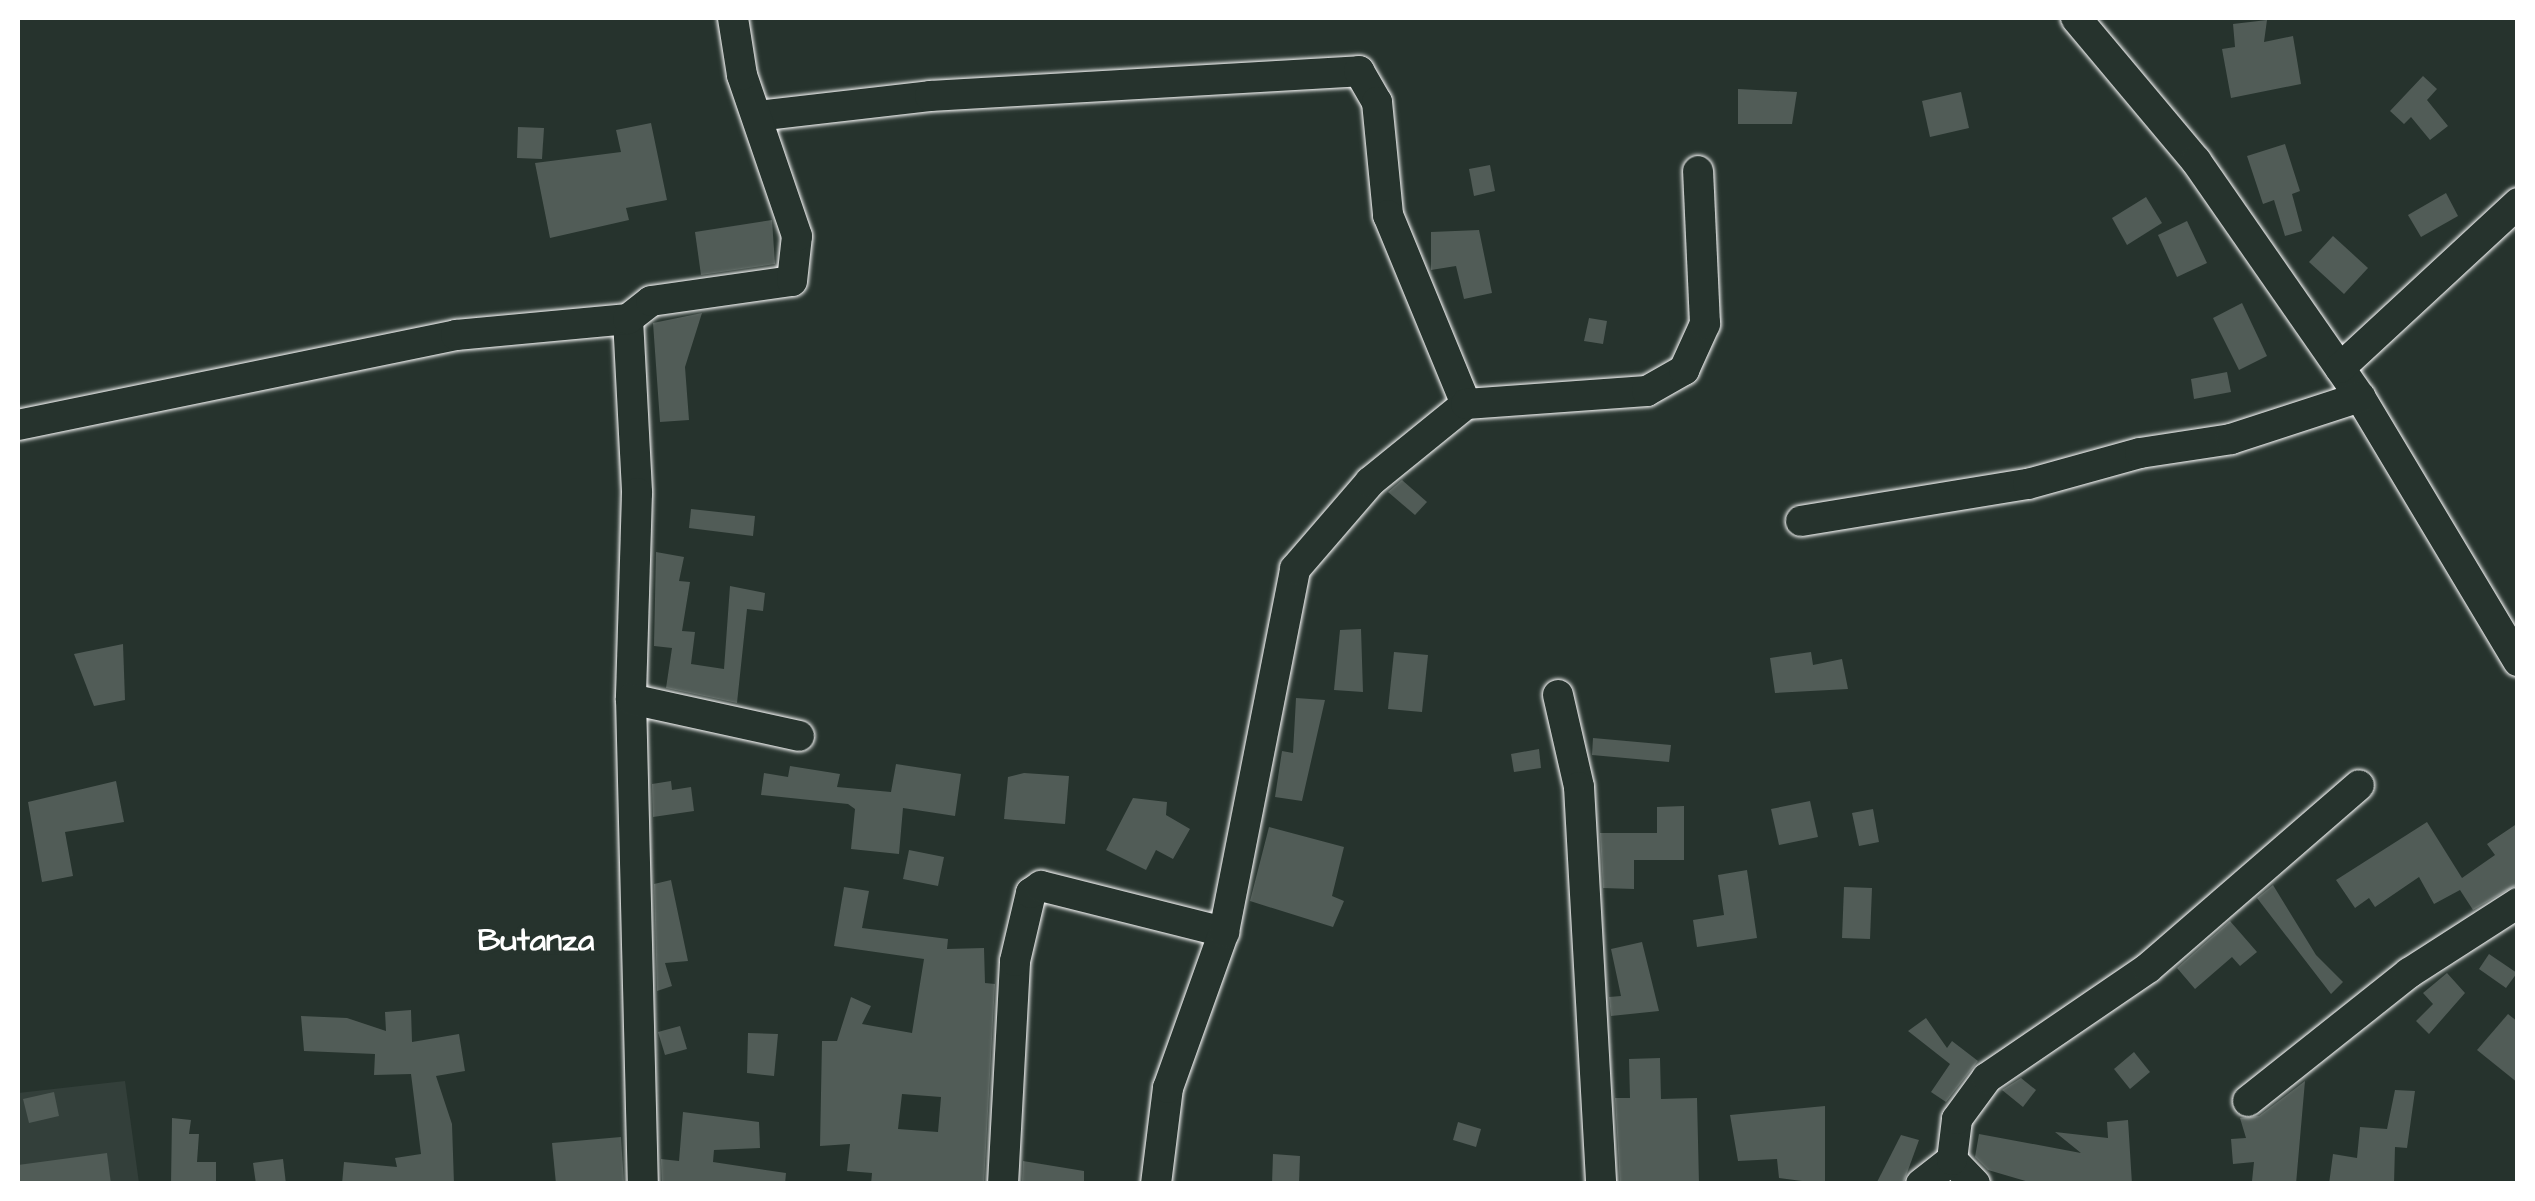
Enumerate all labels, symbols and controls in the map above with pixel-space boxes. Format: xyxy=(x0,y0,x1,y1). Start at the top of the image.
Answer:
district label: Butanza xyxy=(478,922,594,960)

